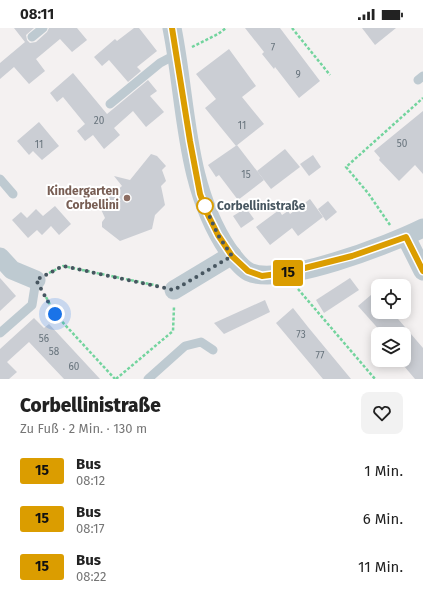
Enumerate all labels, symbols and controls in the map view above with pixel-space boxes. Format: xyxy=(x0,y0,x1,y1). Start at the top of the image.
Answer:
text: 08:11 xyxy=(20,5,54,23)
house number: 7 xyxy=(271,42,276,54)
house number: 9 xyxy=(295,69,301,81)
house number: 20 xyxy=(94,115,105,127)
house number: 11 xyxy=(238,120,246,132)
house number: 50 xyxy=(397,138,408,150)
house number: 11 xyxy=(35,139,43,151)
house number: 15 xyxy=(241,169,251,181)
place label: Kindergarten Corbellini xyxy=(47,184,119,212)
marker: Kindergarten Corbellini xyxy=(122,193,132,203)
marker: Corbellinistraße xyxy=(196,197,214,215)
place label: Corbellinistraße xyxy=(217,199,306,213)
line badge: 15 xyxy=(270,260,306,286)
text: 15 xyxy=(281,264,295,281)
map controls xyxy=(371,279,411,367)
button: locate xyxy=(371,279,411,319)
your location xyxy=(45,304,65,324)
button: layers xyxy=(371,327,411,367)
house number: 73 xyxy=(296,329,306,341)
house number: 56 xyxy=(39,333,49,345)
house number: 58 xyxy=(49,346,60,358)
house number: 77 xyxy=(316,350,325,362)
house number: 60 xyxy=(69,361,80,373)
button: heart xyxy=(361,392,403,434)
text: Corbellinistraße xyxy=(20,394,161,417)
text: Zu Fuß · 2 Min. · 130 m xyxy=(20,421,147,436)
text: Bus xyxy=(76,455,101,473)
text: 15 xyxy=(35,462,49,479)
text: 1 Min. xyxy=(364,462,403,480)
text: 08:12 xyxy=(76,473,105,488)
text: Bus xyxy=(76,503,101,521)
text: 15 xyxy=(35,510,49,527)
text: 6 Min. xyxy=(363,510,403,528)
text: 08:17 xyxy=(76,521,104,536)
text: Bus xyxy=(76,551,101,569)
text: 15 xyxy=(35,558,49,575)
text: 11 Min. xyxy=(358,558,403,576)
text: 08:22 xyxy=(76,569,106,584)

